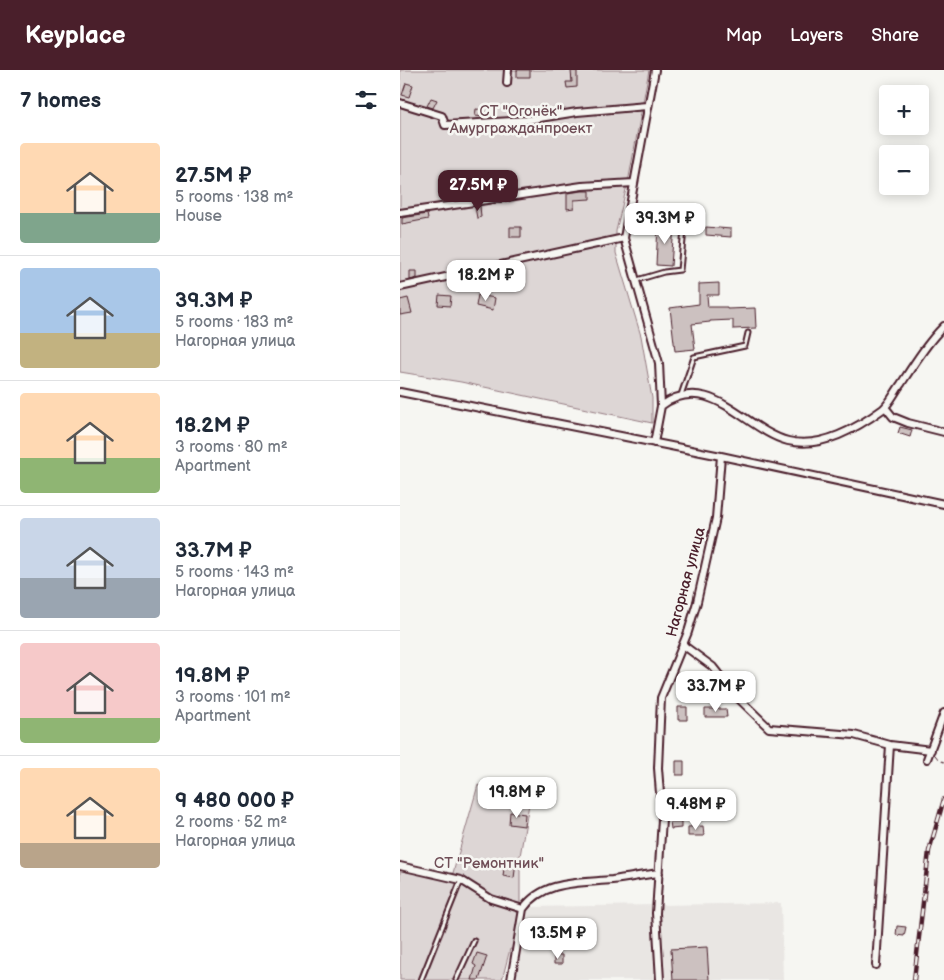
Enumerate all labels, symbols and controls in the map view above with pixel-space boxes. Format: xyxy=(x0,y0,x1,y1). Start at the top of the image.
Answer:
text: Keyplace xyxy=(25,21,126,50)
text: Map xyxy=(726,25,762,46)
text: Layers xyxy=(790,25,843,46)
text: Share xyxy=(871,25,919,46)
map controls xyxy=(879,85,929,195)
button: + xyxy=(879,85,929,135)
icon: filters xyxy=(352,86,380,114)
text: 7 homes xyxy=(20,88,101,113)
park label: СТ "Огонёк" Амургражданпроект xyxy=(449,102,592,138)
button: − xyxy=(879,145,929,195)
icon: home xyxy=(60,163,120,223)
text: 27.5M ₽ xyxy=(175,163,251,188)
pin: 27.5M ₽ xyxy=(432,170,524,212)
text: 27.5M ₽ xyxy=(449,176,507,195)
text: 5 rooms · 138 m² xyxy=(175,188,294,207)
pin: 39.3M ₽ xyxy=(619,202,711,245)
text: House xyxy=(175,207,222,226)
text: 39.3M ₽ xyxy=(635,209,695,228)
pin: 18.2M ₽ xyxy=(440,260,532,302)
text: 18.2M ₽ xyxy=(458,266,514,285)
icon: home xyxy=(60,288,120,348)
text: 39.3M ₽ xyxy=(175,288,252,313)
text: 5 rooms · 183 m² xyxy=(175,313,294,332)
text: Нагорная улица xyxy=(175,332,296,351)
icon: home xyxy=(60,413,120,473)
text: 18.2M ₽ xyxy=(175,413,250,438)
text: 3 rooms · 80 m² xyxy=(175,438,288,457)
text: Apartment xyxy=(175,457,251,476)
street label: Нагорная улица xyxy=(662,525,710,639)
icon: home xyxy=(60,538,120,598)
text: 33.7M ₽ xyxy=(175,538,252,563)
text: 5 rooms · 143 m² xyxy=(175,563,294,582)
text: Нагорная улица xyxy=(175,582,296,601)
icon: home xyxy=(60,663,120,723)
text: 19.8M ₽ xyxy=(175,663,249,688)
pin: 33.7M ₽ xyxy=(670,670,762,713)
text: 33.7M ₽ xyxy=(687,677,745,696)
text: 3 rooms · 101 m² xyxy=(175,688,291,707)
text: Apartment xyxy=(175,707,251,726)
pin: 19.8M ₽ xyxy=(471,776,563,819)
text: 19.8M ₽ xyxy=(489,783,545,802)
icon: home xyxy=(60,788,120,848)
text: 9 480 000 ₽ xyxy=(175,788,294,813)
pin: 9.48M ₽ xyxy=(650,788,742,831)
text: 9.48M ₽ xyxy=(666,795,726,814)
text: 2 rooms · 52 m² xyxy=(175,813,287,832)
text: Нагорная улица xyxy=(175,832,296,851)
park label: СТ "Ремонтник" xyxy=(434,854,544,873)
pin: 13.5M ₽ xyxy=(512,918,604,960)
text: 13.5M ₽ xyxy=(530,924,586,943)

